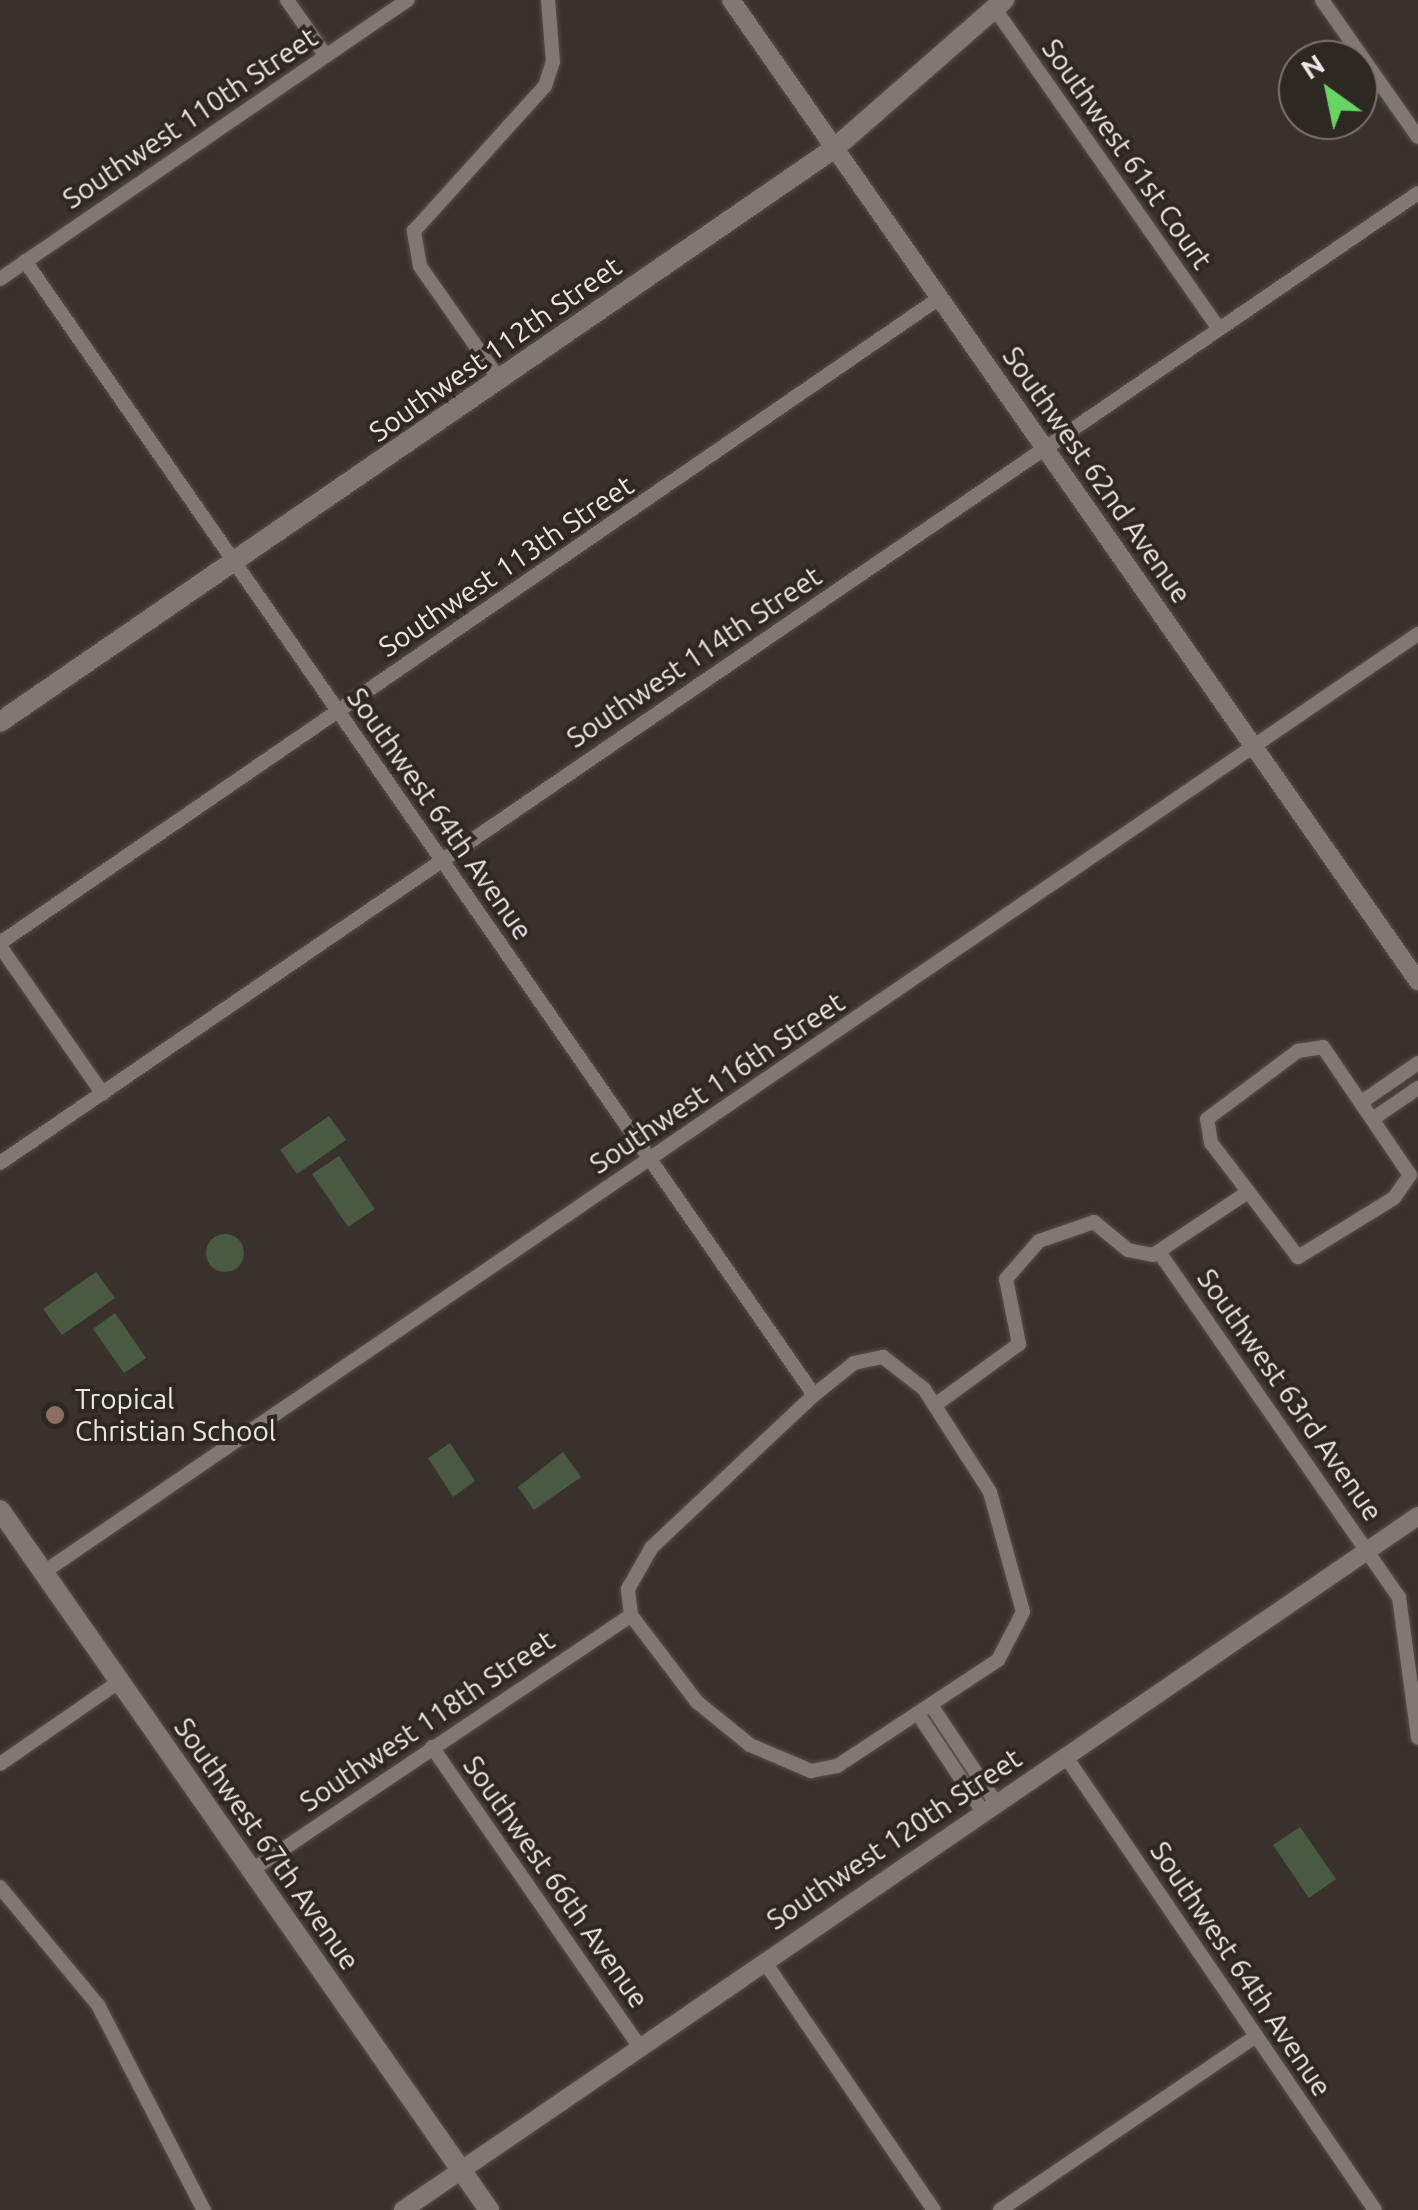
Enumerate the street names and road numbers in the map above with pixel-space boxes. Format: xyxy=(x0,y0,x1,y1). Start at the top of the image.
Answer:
street label: Southwest 110th Street xyxy=(56,20,324,216)
street label: Southwest 61st Court xyxy=(1035,33,1219,275)
street label: Southwest 112th Street xyxy=(363,249,627,449)
street label: Southwest 62nd Avenue xyxy=(996,340,1198,610)
street label: Southwest 113th Street xyxy=(372,468,640,664)
street label: Southwest 114th Street xyxy=(560,559,828,755)
street label: Southwest 64th Avenue xyxy=(340,681,540,947)
street label: Southwest 116th Street xyxy=(583,985,851,1181)
street label: Southwest 63rd Avenue xyxy=(1190,1262,1390,1528)
street label: Southwest 118th Street xyxy=(293,1623,561,1819)
street label: Southwest 67th Avenue xyxy=(167,1711,367,1977)
street label: Southwest 120th Street xyxy=(760,1741,1028,1937)
street label: Southwest 66th Avenue xyxy=(456,1749,656,2015)
street label: Southwest 64th Avenue xyxy=(1143,1835,1339,2103)

